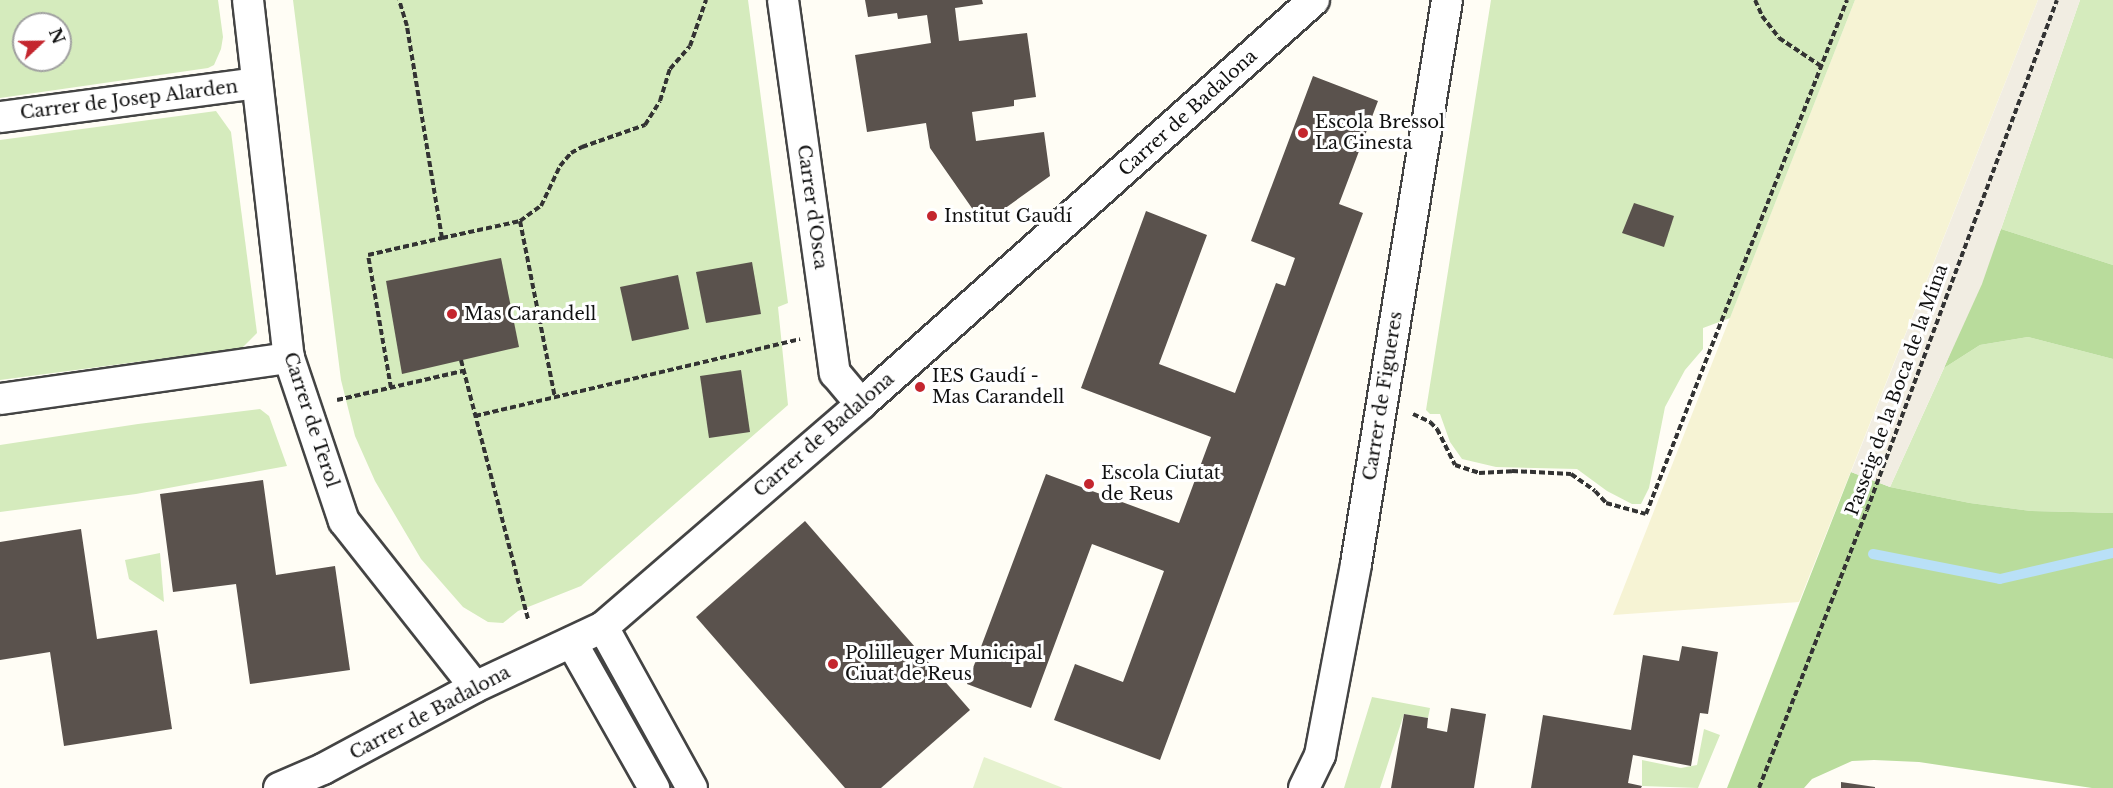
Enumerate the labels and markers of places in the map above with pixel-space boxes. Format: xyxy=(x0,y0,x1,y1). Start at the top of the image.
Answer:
place label: Escola Bressol La Ginesta xyxy=(1315,112,1445,154)
marker: Escola Bressol La Ginesta xyxy=(1296,126,1310,140)
place label: Institut Gaudí xyxy=(944,205,1072,227)
marker: Institut Gaudí xyxy=(925,209,939,223)
place label: Mas Carandell xyxy=(464,303,596,325)
marker: Mas Carandell xyxy=(445,307,459,321)
place label: IES Gaudí - Mas Carandell xyxy=(932,366,1064,409)
marker: IES Gaudí - Mas Carandell xyxy=(913,380,927,394)
place label: Escola Ciutat de Reus xyxy=(1101,463,1221,506)
marker: Escola Ciutat de Reus xyxy=(1082,477,1096,491)
place label: Polilleuger Municipal Ciuat de Reus xyxy=(845,643,1043,686)
marker: Polilleuger Municipal Ciuat de Reus xyxy=(826,657,840,671)

